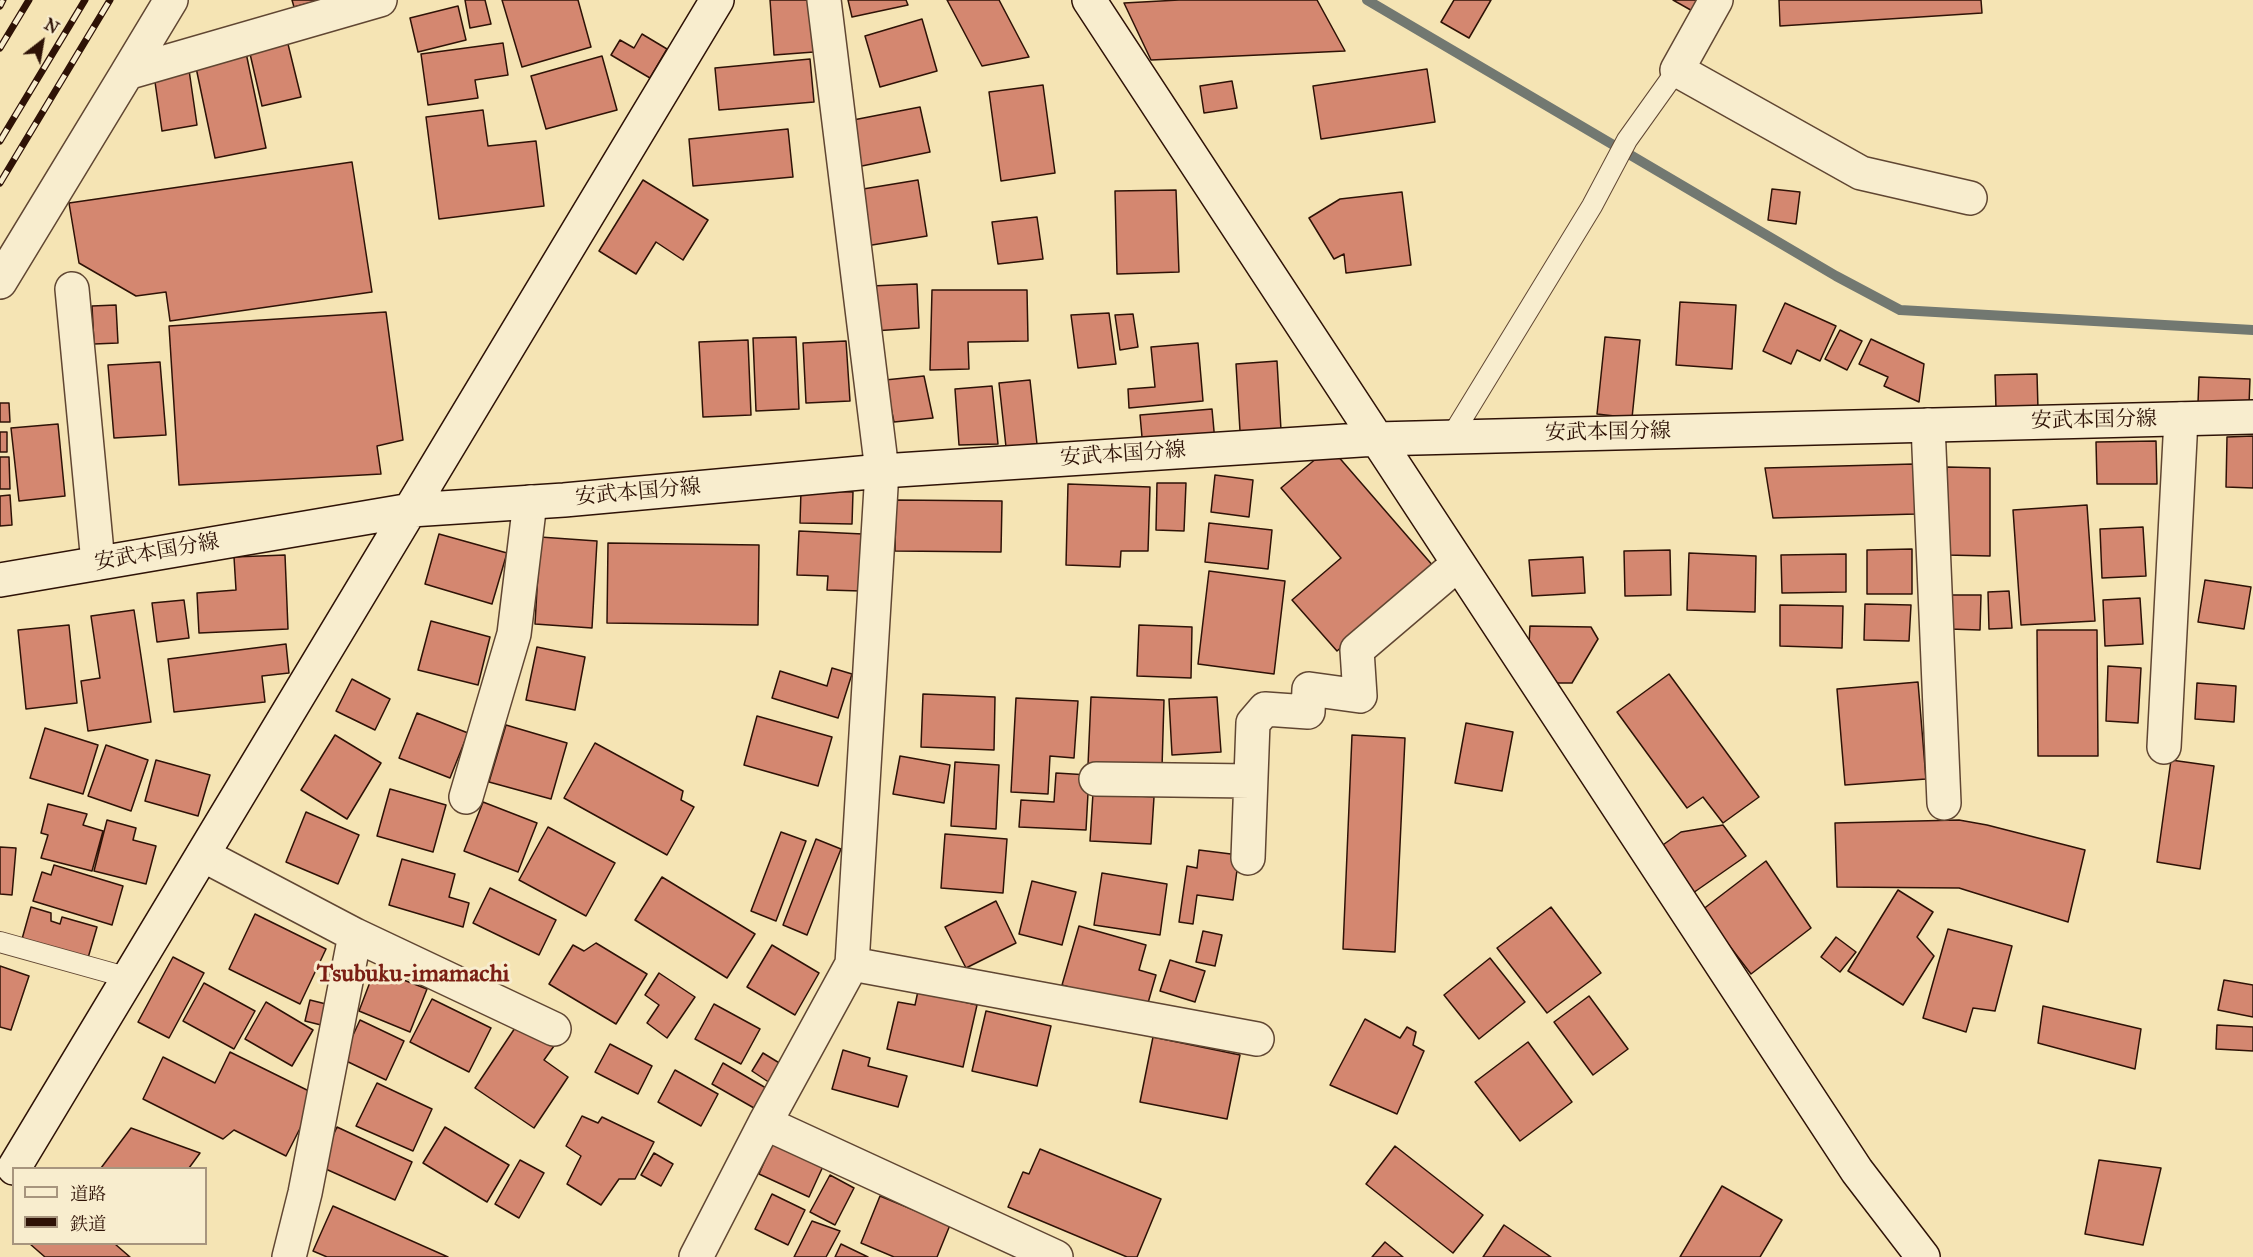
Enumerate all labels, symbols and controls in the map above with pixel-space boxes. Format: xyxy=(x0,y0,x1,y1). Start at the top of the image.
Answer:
north arrow xyxy=(12,12,72,72)
text: N xyxy=(41,14,62,38)
street label: 安武本国分線 xyxy=(2031,407,2157,435)
street label: 安武本国分線 xyxy=(1545,419,1671,447)
street label: 安武本国分線 xyxy=(1059,438,1187,472)
street label: 安武本国分線 xyxy=(574,475,702,511)
street label: 安武本国分線 xyxy=(93,530,221,576)
district label: Tsubuku-imamachi xyxy=(317,961,509,989)
legend xyxy=(12,1167,207,1245)
text: 道路 xyxy=(70,1183,106,1205)
text: 鉄道 xyxy=(70,1213,106,1235)

